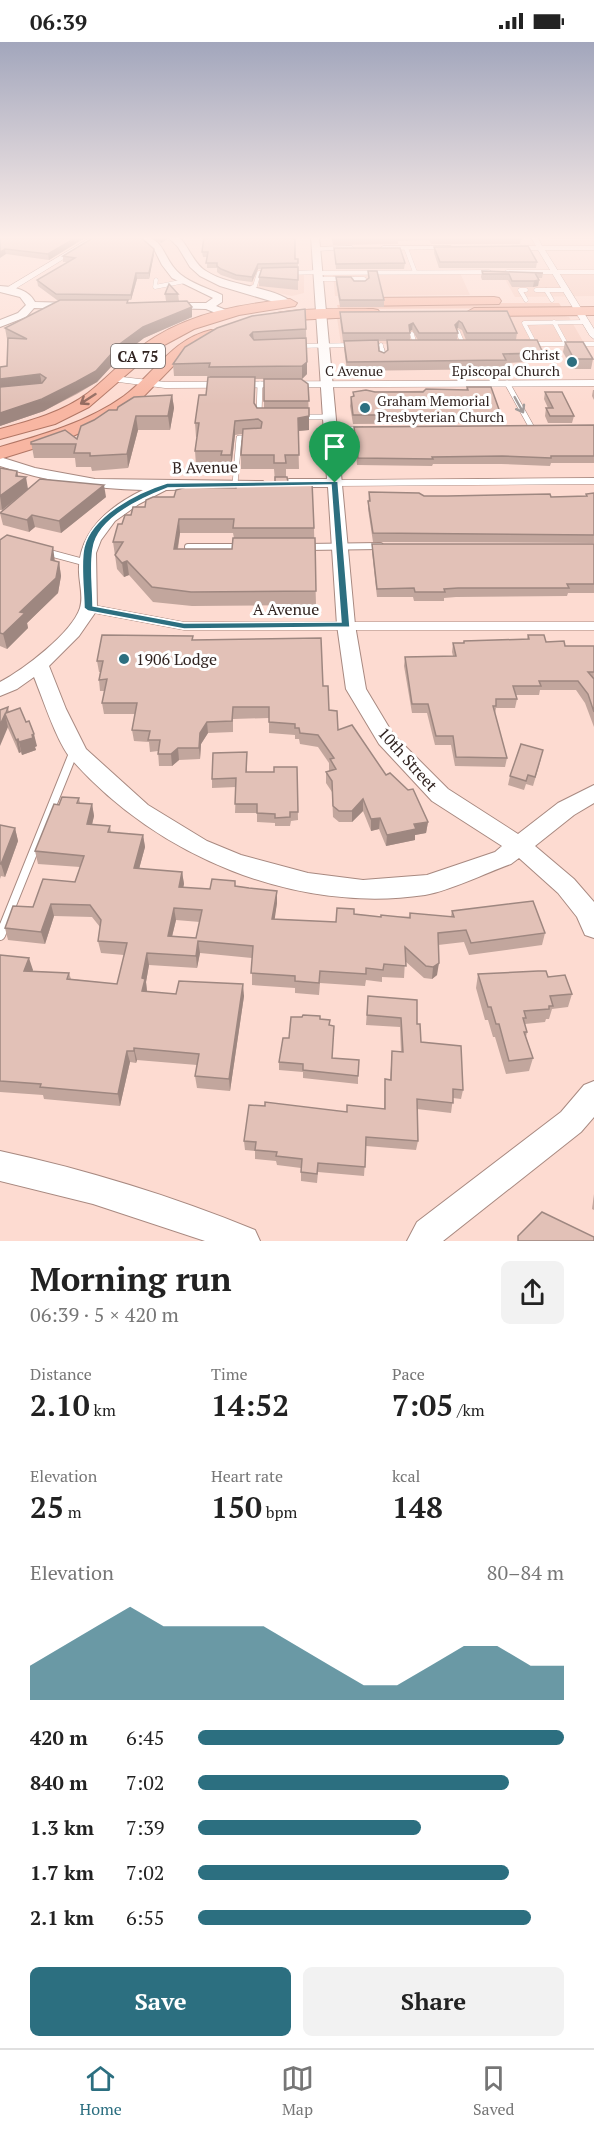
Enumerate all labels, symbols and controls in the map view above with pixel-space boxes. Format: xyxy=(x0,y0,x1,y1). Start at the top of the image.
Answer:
text: 06:39 xyxy=(30,7,87,36)
road number: CA 75 xyxy=(111,344,165,368)
place label: Christ Episcopal Church xyxy=(452,345,561,380)
marker: Christ Episcopal Church xyxy=(565,355,579,369)
street label: C Avenue xyxy=(325,361,383,380)
place label: Graham Memorial Presbyterian Church xyxy=(377,391,504,426)
one-way arrow xyxy=(80,392,97,405)
one-way arrow xyxy=(514,396,525,414)
marker: Graham Memorial Presbyterian Church xyxy=(358,401,372,415)
pin xyxy=(309,421,360,483)
icon: arrive xyxy=(318,430,351,463)
street label: B Avenue xyxy=(172,455,238,479)
street label: A Avenue xyxy=(253,598,319,620)
place label: 1906 Lodge xyxy=(136,648,217,670)
marker: 1906 Lodge xyxy=(117,652,131,666)
street label: 10th Street xyxy=(373,722,443,796)
text: Morning run xyxy=(30,1257,232,1300)
button: share xyxy=(501,1261,564,1324)
text: 06:39 · 5 × 420 m xyxy=(30,1301,179,1328)
text: Distance xyxy=(30,1363,92,1385)
text: Time xyxy=(211,1363,248,1385)
text: Pace xyxy=(392,1363,425,1385)
text: 2.10 xyxy=(30,1385,90,1425)
text: 14:52 xyxy=(211,1385,289,1425)
text: 7:05 xyxy=(392,1385,453,1425)
text: km xyxy=(90,1399,116,1421)
text: /km xyxy=(453,1399,485,1421)
text: Elevation xyxy=(30,1465,97,1487)
text: Heart rate xyxy=(211,1465,283,1487)
text: kcal xyxy=(392,1465,420,1487)
text: 25 xyxy=(30,1487,64,1527)
text: 150 xyxy=(211,1487,262,1527)
text: 148 xyxy=(392,1487,443,1527)
text: m xyxy=(64,1501,82,1523)
text: bpm xyxy=(262,1501,297,1523)
text: Elevation xyxy=(30,1559,114,1586)
text: 80–84 m xyxy=(487,1559,564,1586)
text: 420 m xyxy=(30,1724,88,1751)
text: 6:45 xyxy=(126,1724,165,1751)
text: 840 m xyxy=(30,1769,88,1796)
text: 7:02 xyxy=(126,1769,165,1796)
text: 1.3 km xyxy=(30,1814,94,1841)
text: 7:39 xyxy=(126,1814,165,1841)
text: 1.7 km xyxy=(30,1859,94,1886)
text: 7:02 xyxy=(126,1859,165,1886)
text: 2.1 km xyxy=(30,1904,94,1931)
text: 6:55 xyxy=(126,1904,165,1931)
button: Save xyxy=(30,1967,291,2036)
button: Share xyxy=(303,1967,564,2036)
tab: Home xyxy=(80,2062,122,2120)
tab: Map xyxy=(281,2062,314,2120)
tab: Saved xyxy=(473,2062,514,2120)

